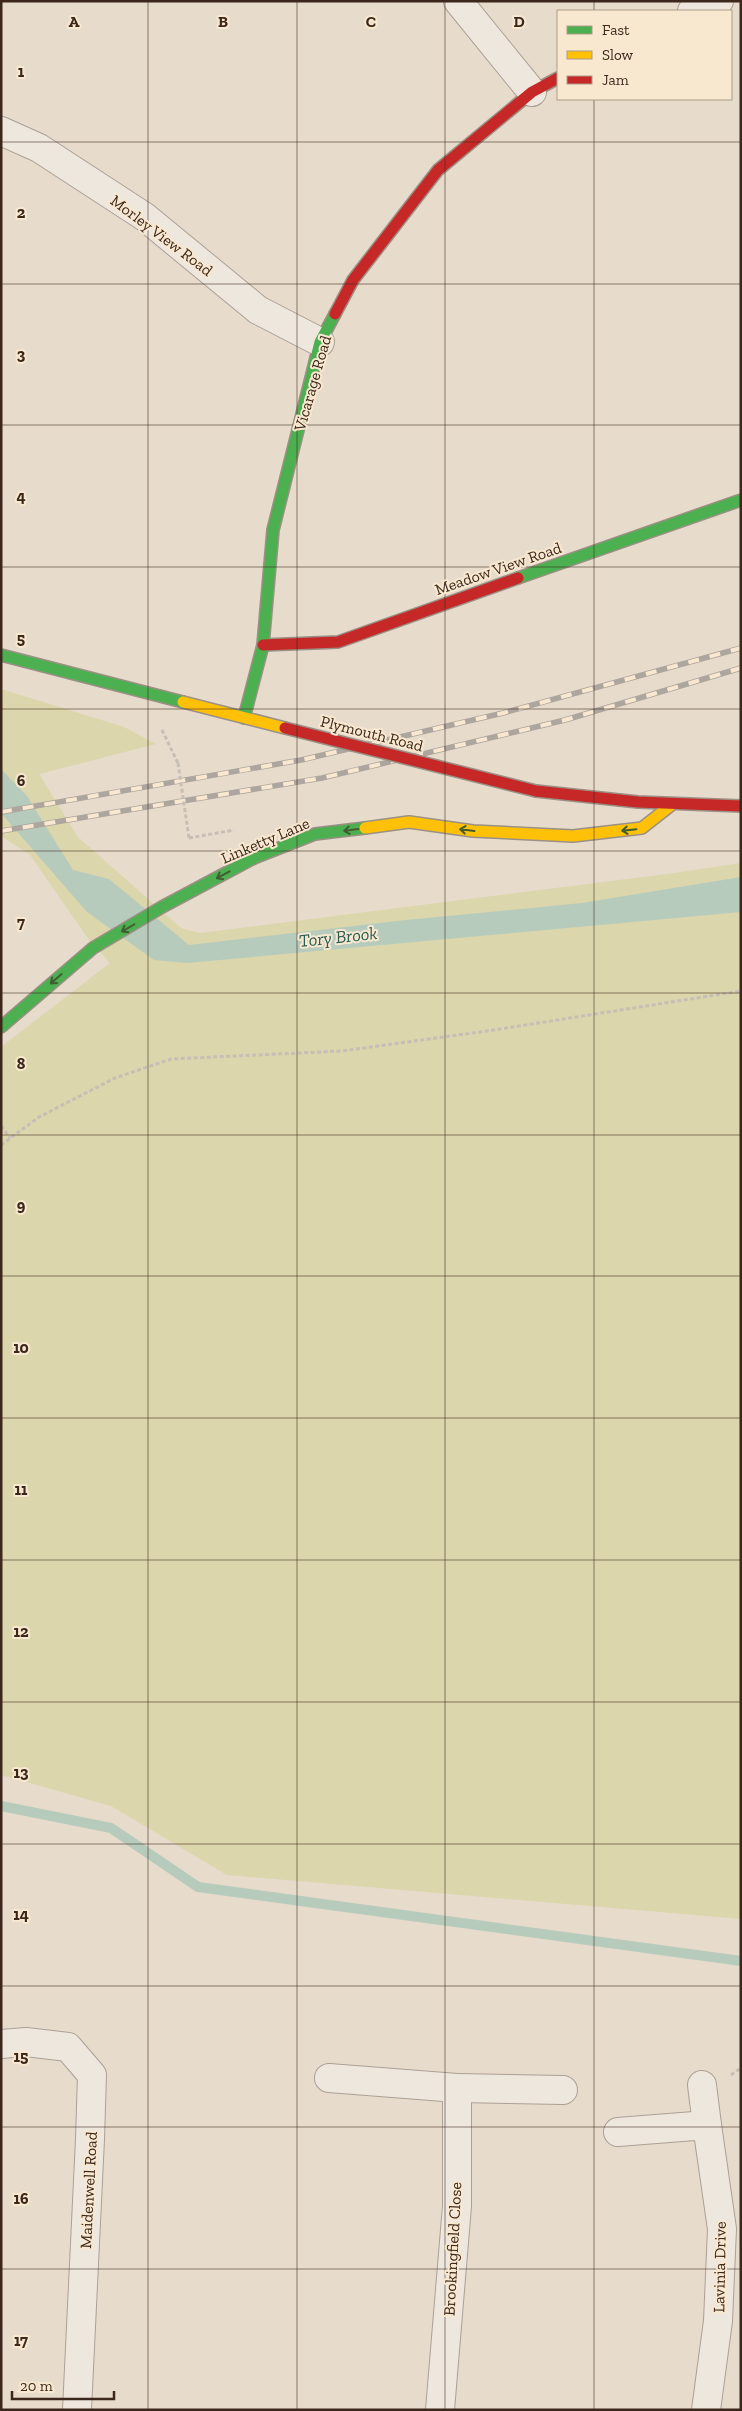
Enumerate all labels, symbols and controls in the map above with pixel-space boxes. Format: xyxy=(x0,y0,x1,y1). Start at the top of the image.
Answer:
legend xyxy=(557,10,732,100)
text: A xyxy=(69,12,80,31)
text: B xyxy=(218,12,228,31)
text: C xyxy=(366,12,376,31)
text: D xyxy=(513,12,525,31)
text: Fast xyxy=(602,21,630,39)
text: Slow xyxy=(602,46,634,64)
text: 1 xyxy=(18,62,25,81)
text: Jam xyxy=(602,71,629,89)
street label: Morley View Road xyxy=(107,191,217,280)
text: 2 xyxy=(17,203,26,222)
street label: Vicarage Road xyxy=(290,333,335,434)
text: 3 xyxy=(17,345,26,364)
text: 4 xyxy=(16,487,26,506)
street label: Meadow View Road xyxy=(432,538,564,599)
text: 5 xyxy=(17,629,25,648)
street label: Plymouth Road xyxy=(319,712,425,755)
text: 6 xyxy=(17,771,26,790)
street label: Linketty Lane xyxy=(218,813,312,868)
one-way arrow xyxy=(343,825,359,835)
one-way arrow xyxy=(460,825,476,835)
one-way arrow xyxy=(622,825,638,835)
one-way arrow xyxy=(216,871,231,880)
text: 7 xyxy=(17,913,25,932)
water label: Tory Brook xyxy=(298,922,378,952)
one-way arrow xyxy=(121,923,135,933)
one-way arrow xyxy=(50,974,63,985)
text: 8 xyxy=(17,1054,26,1073)
text: 9 xyxy=(17,1196,26,1215)
text: 10 xyxy=(13,1338,29,1357)
text: 11 xyxy=(15,1480,28,1499)
text: 12 xyxy=(13,1622,29,1641)
text: 13 xyxy=(14,1763,29,1782)
text: 14 xyxy=(13,1905,29,1924)
text: 15 xyxy=(14,2047,28,2066)
street label: Maidenwell Road xyxy=(76,2131,101,2249)
street label: Brookingfield Close xyxy=(440,2182,465,2317)
text: 16 xyxy=(13,2189,29,2208)
street label: Lavinia Drive xyxy=(709,2221,730,2313)
text: 17 xyxy=(14,2331,28,2350)
scale bar xyxy=(12,2368,115,2400)
text: 20 m xyxy=(20,2377,53,2395)

